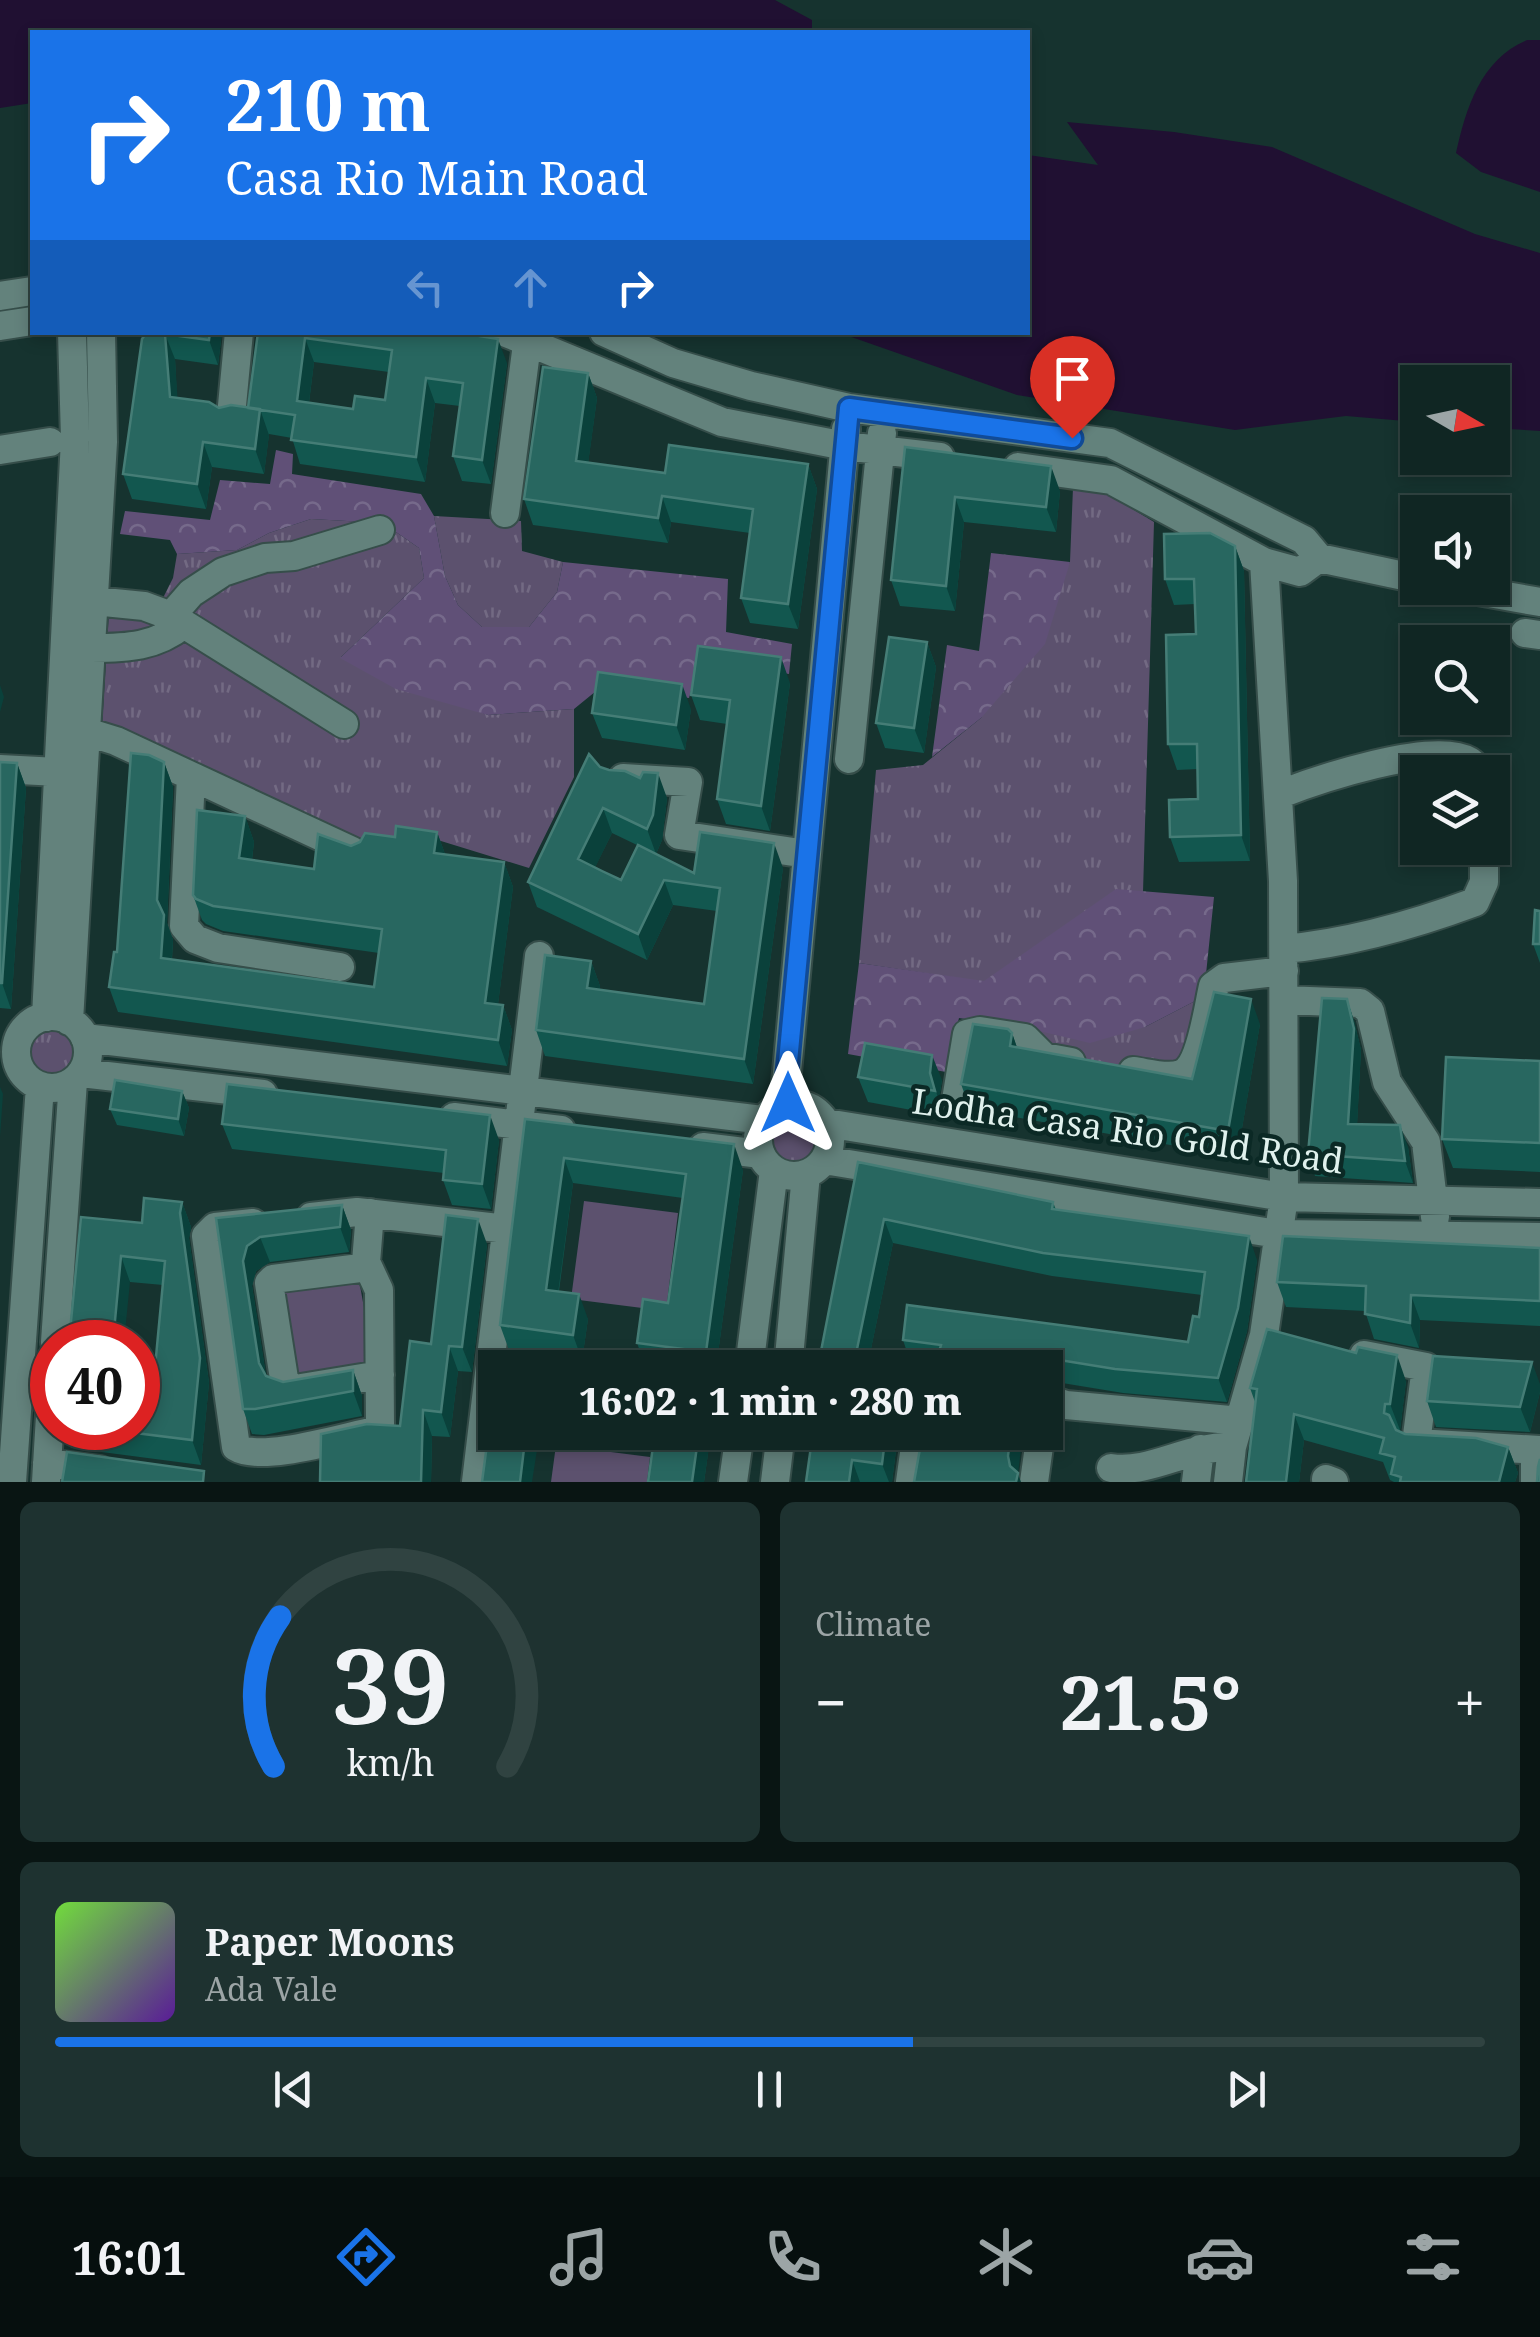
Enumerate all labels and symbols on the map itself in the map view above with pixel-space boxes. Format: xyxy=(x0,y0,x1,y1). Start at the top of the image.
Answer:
pin xyxy=(1030,336,1115,439)
north arrow xyxy=(1400,365,1510,475)
position arrow xyxy=(736,1051,840,1155)
street label: Lodha Casa Rio Gold Road xyxy=(909,1076,1347,1184)
speed limit sign: 40 xyxy=(30,1320,160,1450)

